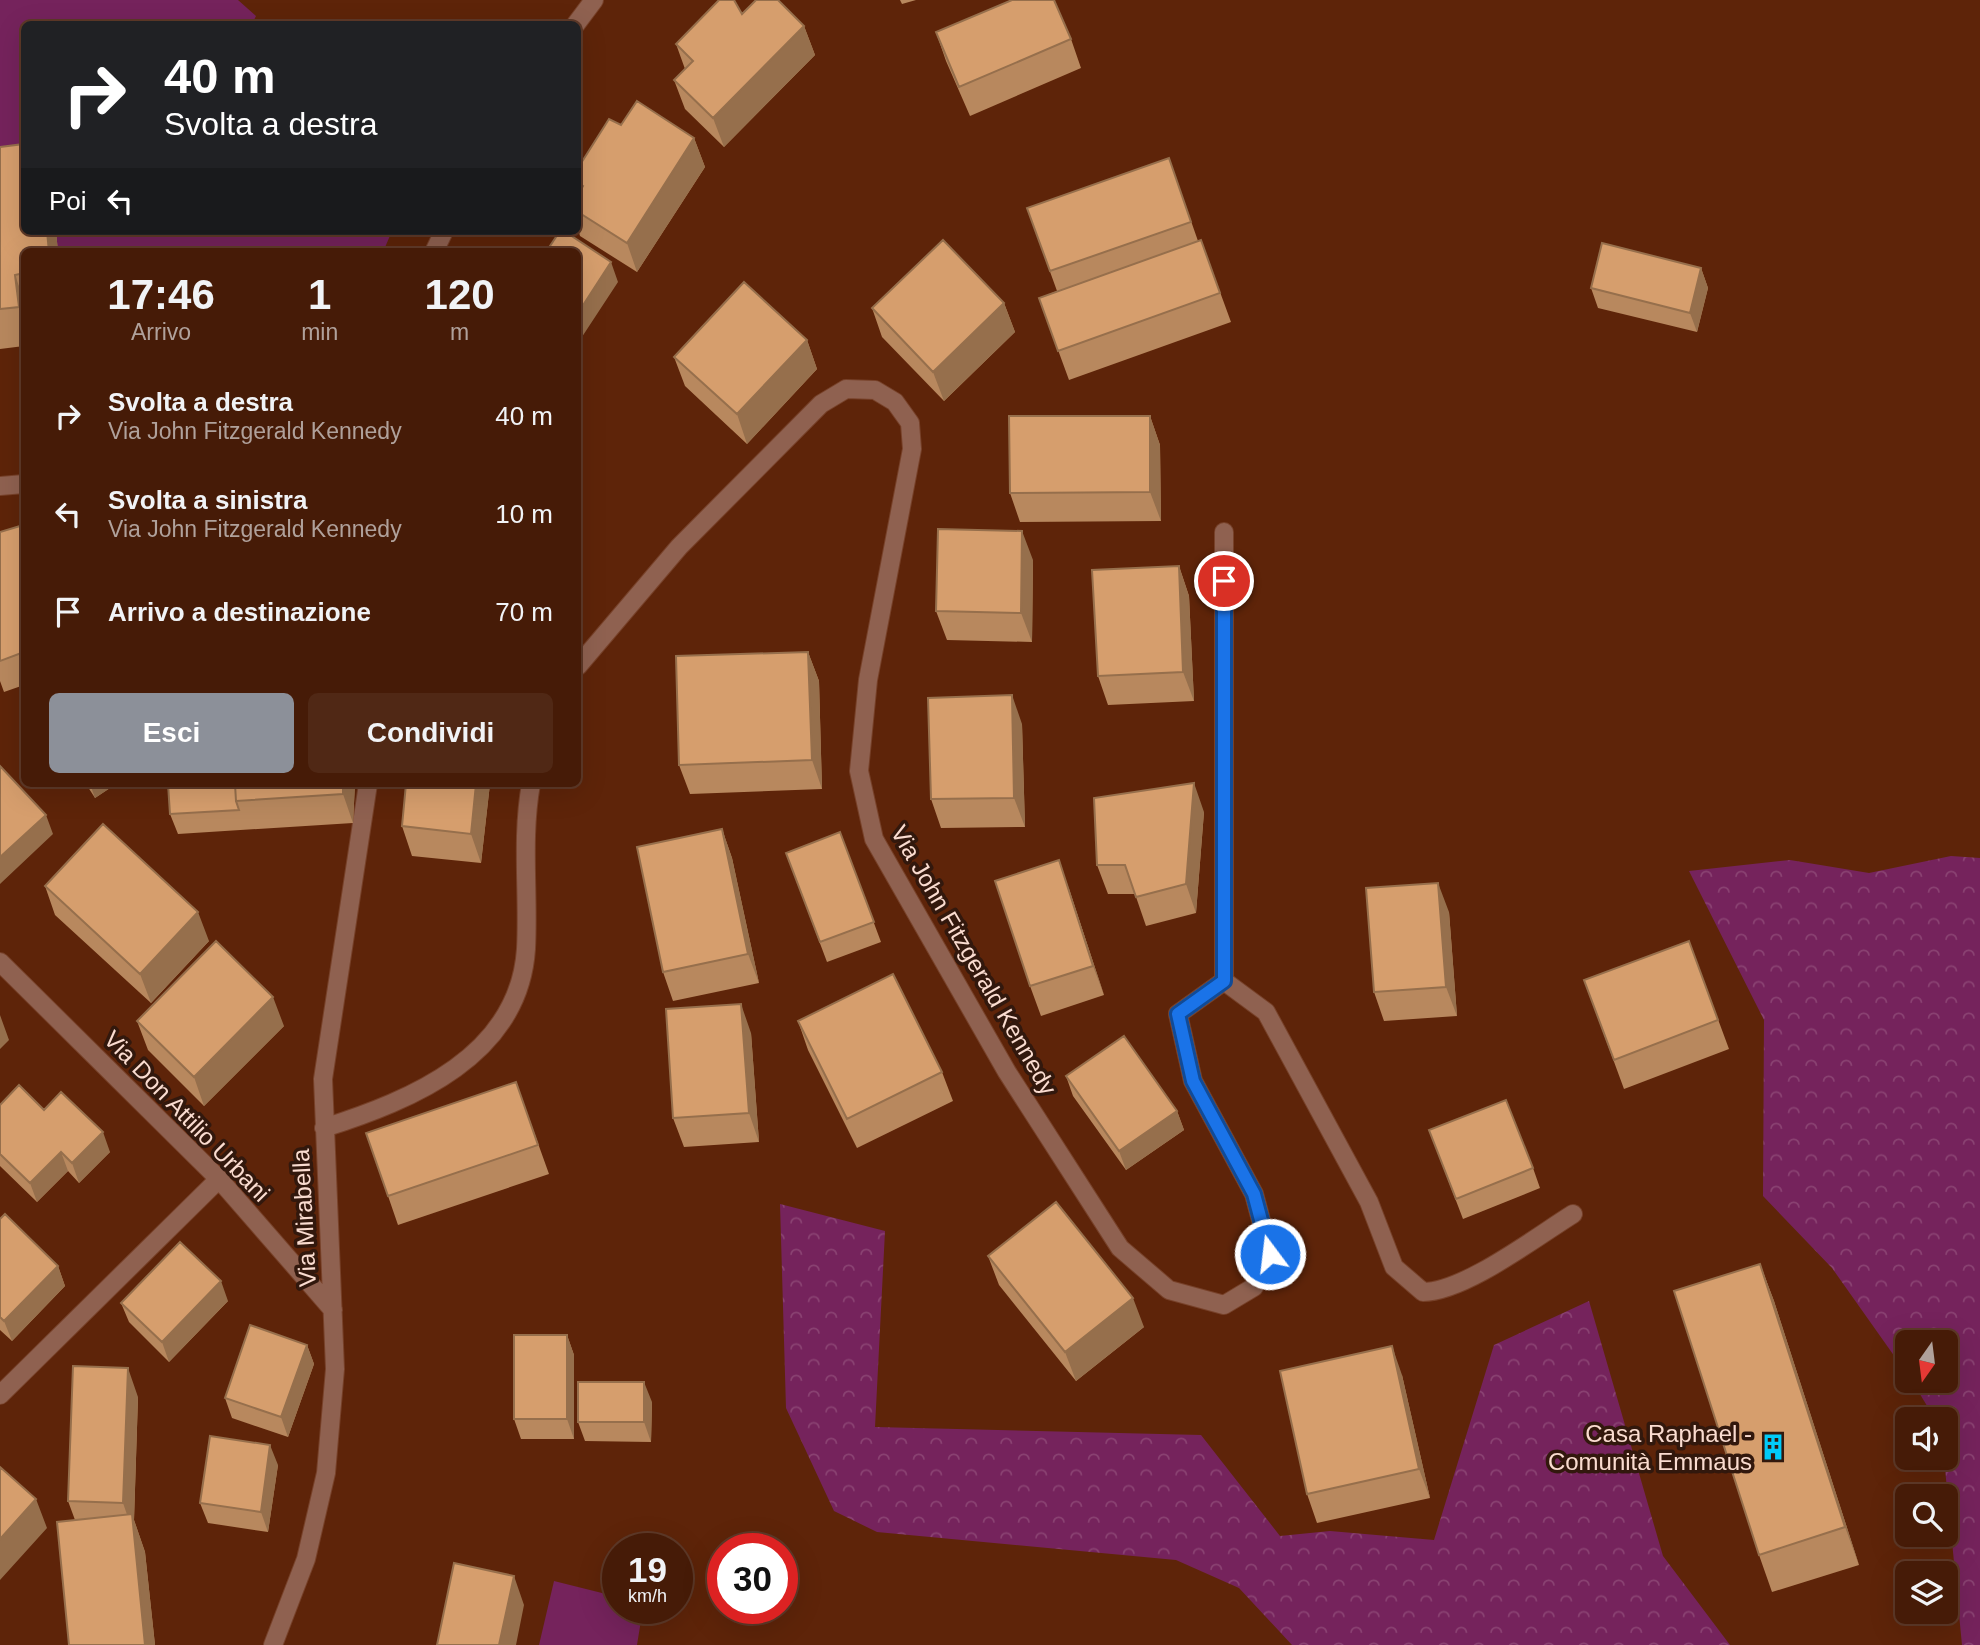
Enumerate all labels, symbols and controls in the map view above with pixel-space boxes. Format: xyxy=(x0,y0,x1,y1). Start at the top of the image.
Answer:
icon: right xyxy=(49,49,140,140)
text: 40 m xyxy=(164,49,276,103)
text: Svolta a destra xyxy=(164,106,377,142)
icon: left xyxy=(101,182,139,220)
text: Poi xyxy=(49,186,87,216)
text: 17:46 xyxy=(107,271,215,318)
text: 1 xyxy=(308,271,331,318)
text: 120 xyxy=(425,271,495,318)
text: Arrivo xyxy=(131,319,191,345)
text: min xyxy=(301,319,338,345)
text: m xyxy=(450,319,469,345)
text: Svolta a destra xyxy=(108,387,293,417)
icon: right xyxy=(49,397,87,435)
text: 40 m xyxy=(495,401,553,431)
text: Via John Fitzgerald Kennedy xyxy=(108,418,402,444)
text: Svolta a sinistra xyxy=(108,485,307,515)
icon: left xyxy=(49,495,87,533)
text: 10 m xyxy=(495,499,553,529)
text: Via John Fitzgerald Kennedy xyxy=(108,516,402,542)
pin xyxy=(1194,551,1254,611)
icon: arrive xyxy=(1205,562,1243,600)
icon: arrive xyxy=(49,593,87,631)
text: Arrivo a destinazione xyxy=(108,597,371,627)
text: 70 m xyxy=(495,597,553,627)
button: Esci xyxy=(49,693,294,773)
button: Condividi xyxy=(308,693,553,773)
street label: Via John Fitzgerald Kennedy xyxy=(886,821,1062,1099)
street label: Via Don Attilio Urbani xyxy=(99,1025,275,1207)
street label: Via Mirabella xyxy=(287,1148,321,1288)
position arrow xyxy=(1233,1217,1307,1291)
north arrow xyxy=(1895,1330,1958,1393)
map controls xyxy=(1895,1330,1958,1624)
button: sound xyxy=(1895,1407,1958,1470)
place label: Casa Raphael - Comunità Emmaus xyxy=(1548,1420,1752,1475)
building icon: Casa Raphael - Comunità Emmaus xyxy=(1758,1432,1788,1462)
button: search xyxy=(1895,1484,1958,1547)
speed limit sign: 30 xyxy=(707,1533,798,1624)
text: 19 xyxy=(628,1550,667,1589)
button: layers xyxy=(1895,1561,1958,1624)
text: km/h xyxy=(628,1586,667,1606)

